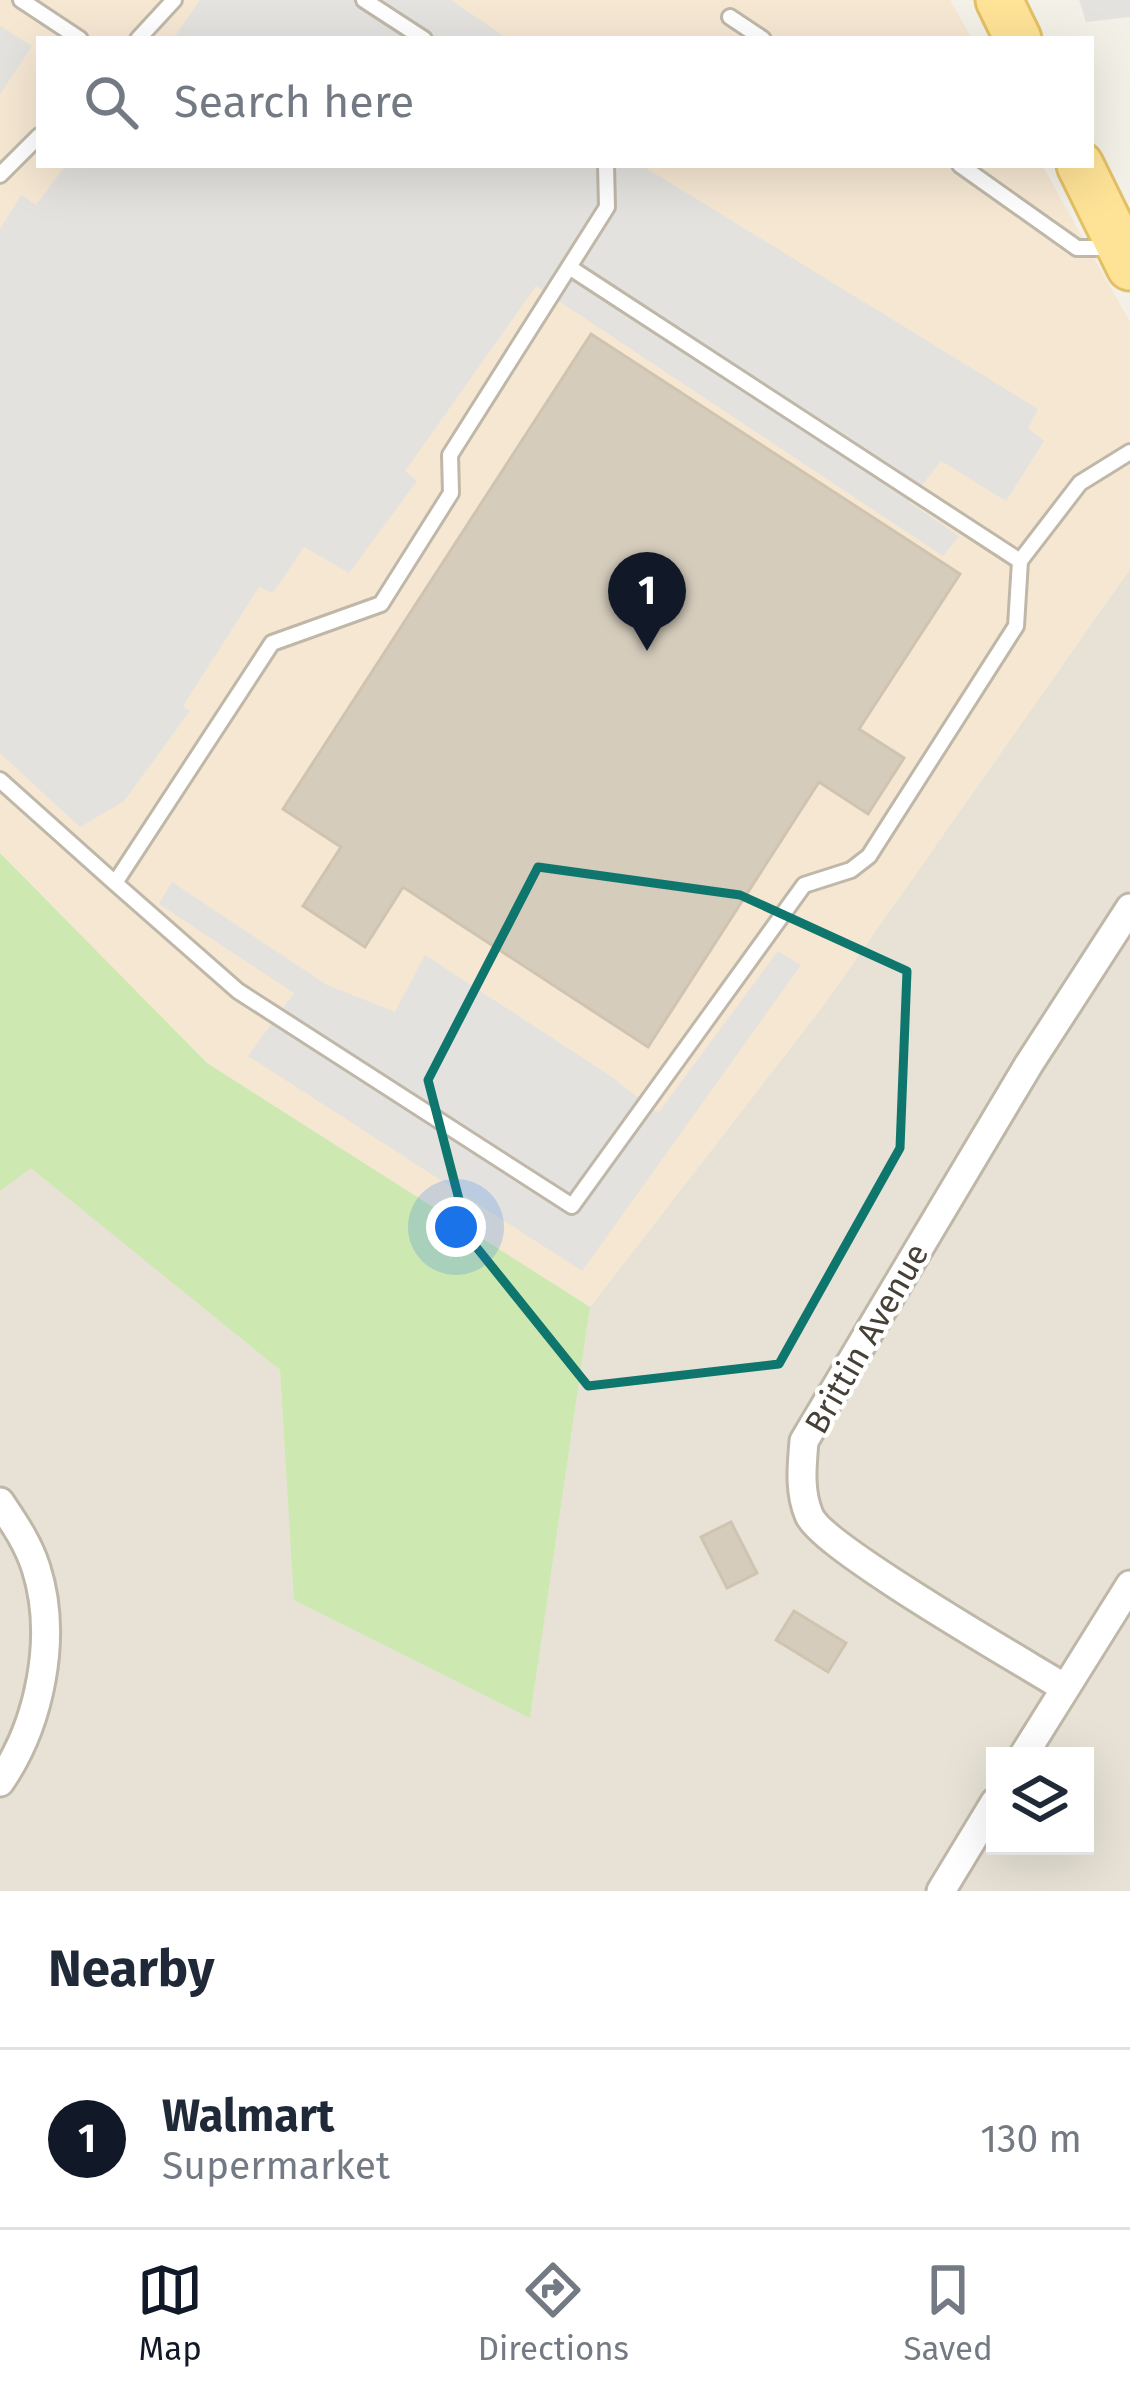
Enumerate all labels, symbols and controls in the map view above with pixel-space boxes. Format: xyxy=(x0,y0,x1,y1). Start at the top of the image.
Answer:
search box xyxy=(36,36,1094,168)
icon: search xyxy=(78,69,144,135)
text: Search here xyxy=(174,75,414,129)
pin: 1 xyxy=(608,552,686,651)
your location xyxy=(426,1197,486,1257)
street label: Brittin Avenue xyxy=(796,1236,937,1441)
map controls xyxy=(986,1747,1094,1855)
button: layers xyxy=(986,1747,1094,1855)
text: Nearby xyxy=(48,1938,214,2000)
text: Walmart xyxy=(162,2089,334,2143)
text: 1 xyxy=(78,2116,96,2162)
text: 130 m xyxy=(980,2116,1082,2162)
text: Supermarket xyxy=(162,2143,390,2189)
tab: Map xyxy=(137,2257,203,2369)
tab: Directions xyxy=(478,2257,629,2369)
tab: Saved xyxy=(903,2257,993,2369)

